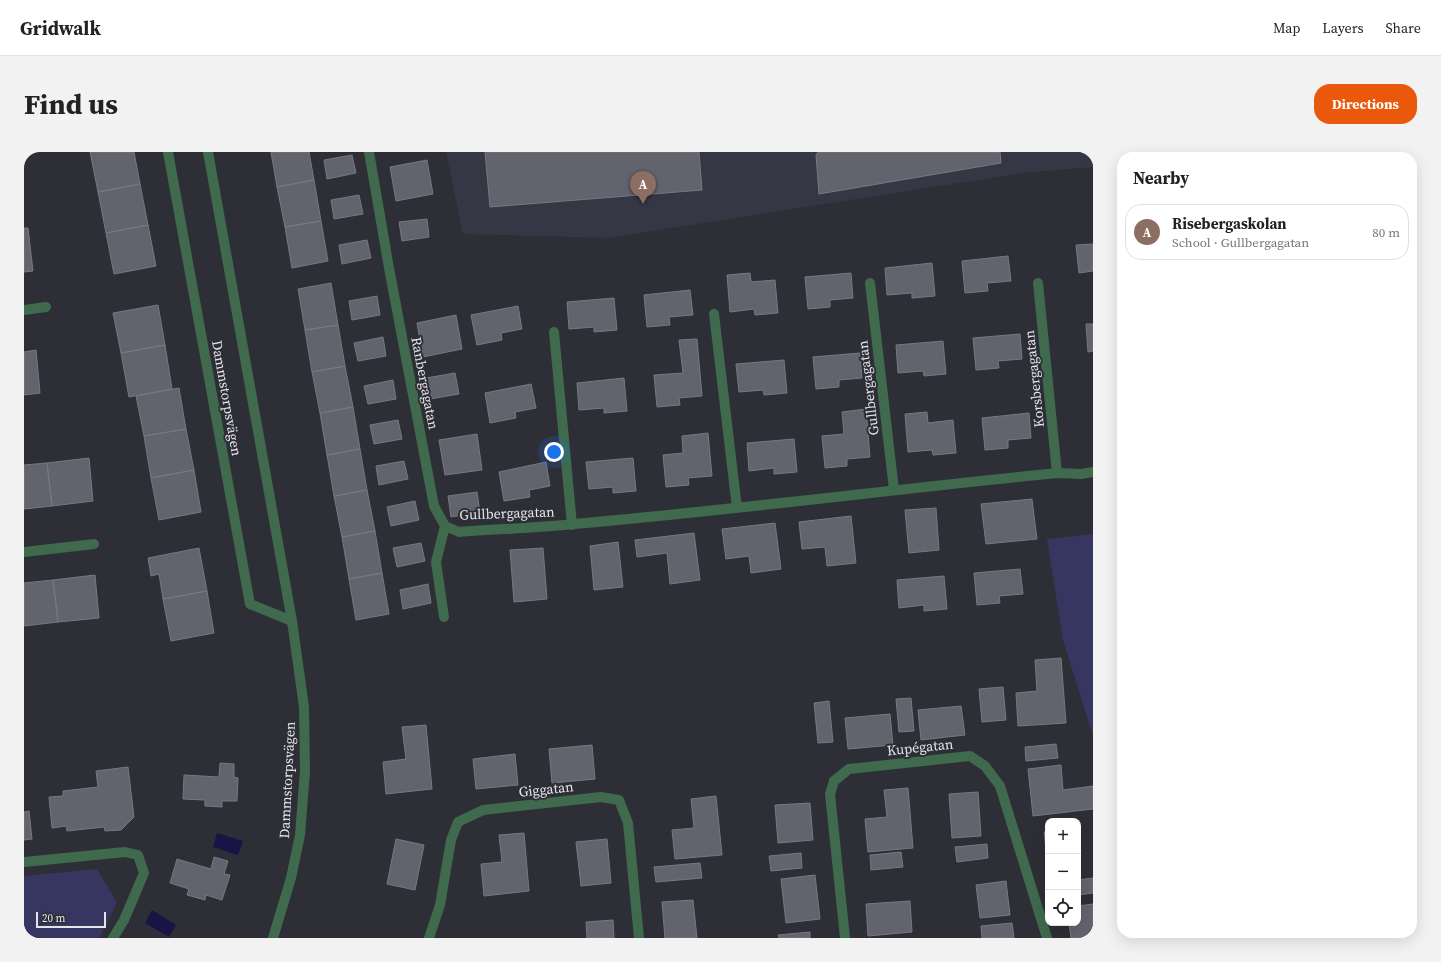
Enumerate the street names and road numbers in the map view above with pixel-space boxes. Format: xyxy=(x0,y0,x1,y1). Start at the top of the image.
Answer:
street label: Korsbergagatan xyxy=(1019,329,1049,429)
street label: Ranbergagatan xyxy=(406,335,444,431)
street label: Dammstorpsvägen xyxy=(207,339,247,458)
street label: Gullbergagatan xyxy=(852,339,884,436)
street label: Gullbergagatan xyxy=(459,501,555,525)
street label: Dammstorpsvägen xyxy=(274,720,300,839)
street label: Kupégatan xyxy=(886,734,955,760)
street label: Giggatan xyxy=(518,776,575,802)

